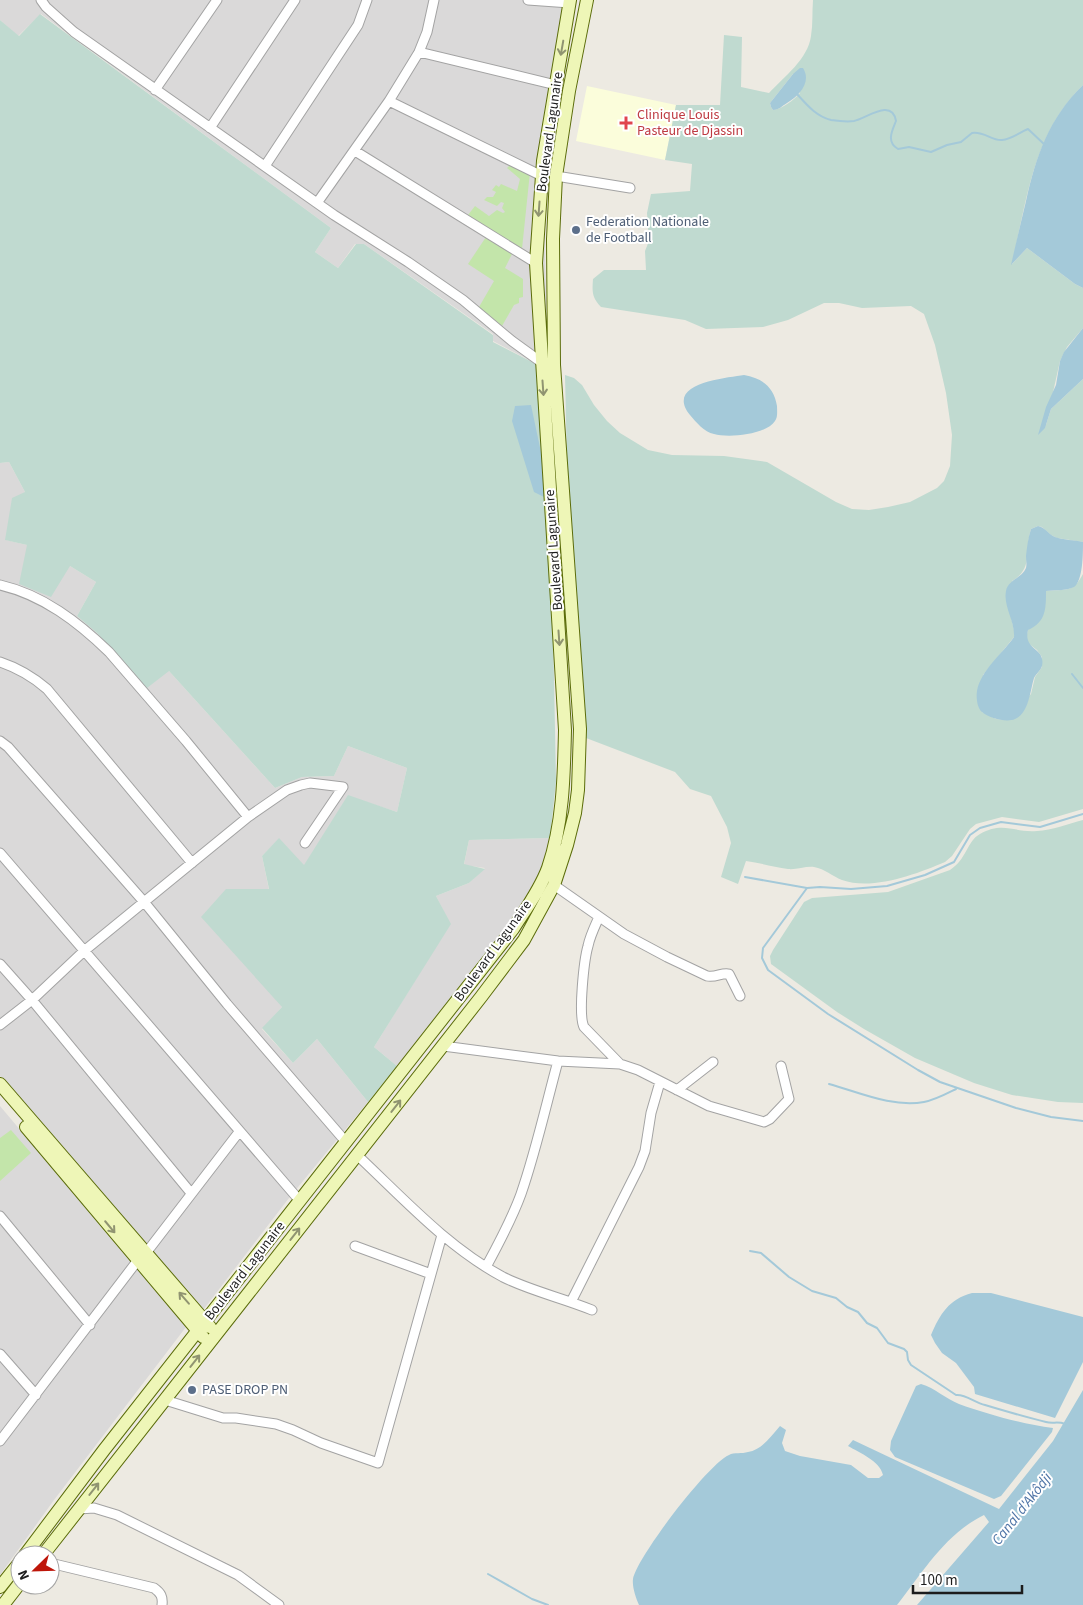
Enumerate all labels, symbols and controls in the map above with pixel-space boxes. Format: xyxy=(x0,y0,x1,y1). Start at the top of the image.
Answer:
one-way arrow xyxy=(557,40,567,56)
street label: Boulevard Lagunaire xyxy=(532,71,568,193)
place label: Clinique Louis Pasteur de Djassin xyxy=(637,105,743,141)
marker: Clinique Louis Pasteur de Djassin xyxy=(619,116,633,130)
one-way arrow xyxy=(534,200,544,216)
place label: Federation Nationale de Football xyxy=(586,212,709,248)
marker: Federation Nationale de Football xyxy=(570,224,582,236)
one-way arrow xyxy=(538,380,547,396)
street label: Boulevard Lagunaire xyxy=(540,489,568,611)
one-way arrow xyxy=(555,630,564,646)
street label: Boulevard Lagunaire xyxy=(449,896,537,1006)
one-way arrow xyxy=(390,1100,401,1113)
street label: Boulevard Lagunaire xyxy=(200,1217,290,1325)
one-way arrow xyxy=(105,1221,116,1234)
one-way arrow xyxy=(290,1228,301,1241)
one-way arrow xyxy=(179,1291,190,1304)
one-way arrow xyxy=(189,1355,200,1368)
place label: PASE DROP PN xyxy=(202,1380,288,1400)
marker: PASE DROP PN xyxy=(186,1384,198,1396)
water label: Canal d'Akôdji xyxy=(987,1468,1057,1550)
one-way arrow xyxy=(89,1483,100,1496)
north arrow xyxy=(10,1545,60,1595)
scale bar xyxy=(913,1562,1022,1594)
text: N xyxy=(13,1566,35,1583)
text: 100 m xyxy=(920,1570,958,1591)

